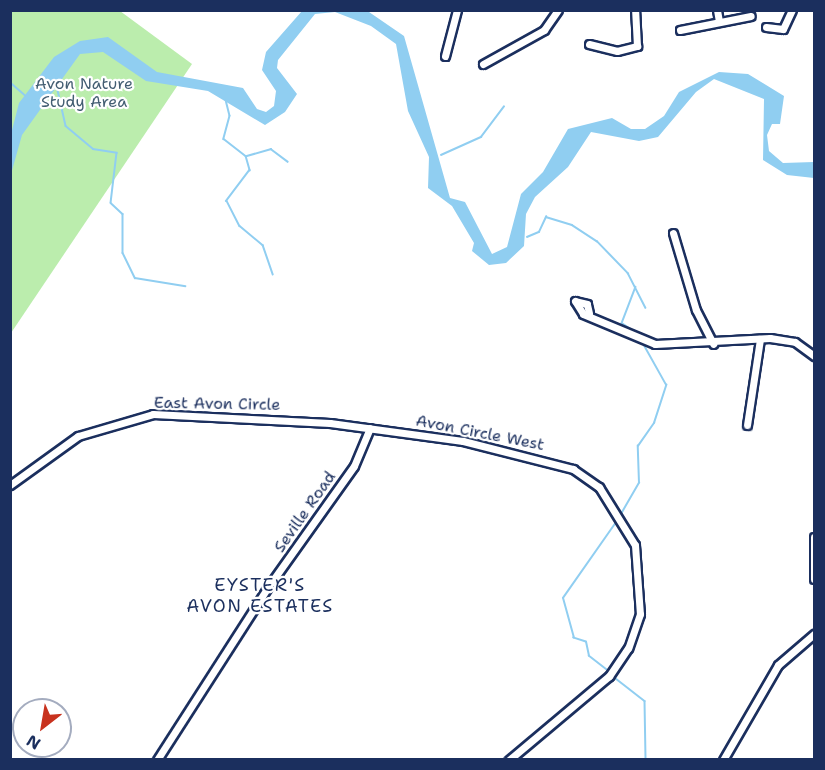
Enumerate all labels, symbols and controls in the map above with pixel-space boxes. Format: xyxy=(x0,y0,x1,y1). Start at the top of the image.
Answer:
park label: Avon Nature Study Area xyxy=(35,74,133,112)
street label: East Avon Circle xyxy=(154,393,280,415)
street label: Avon Circle West xyxy=(414,411,546,455)
street label: Seville Road xyxy=(270,468,340,556)
district label: EYSTER'S AVON ESTATES xyxy=(186,575,334,618)
north arrow xyxy=(12,698,72,758)
text: N xyxy=(23,730,44,754)

